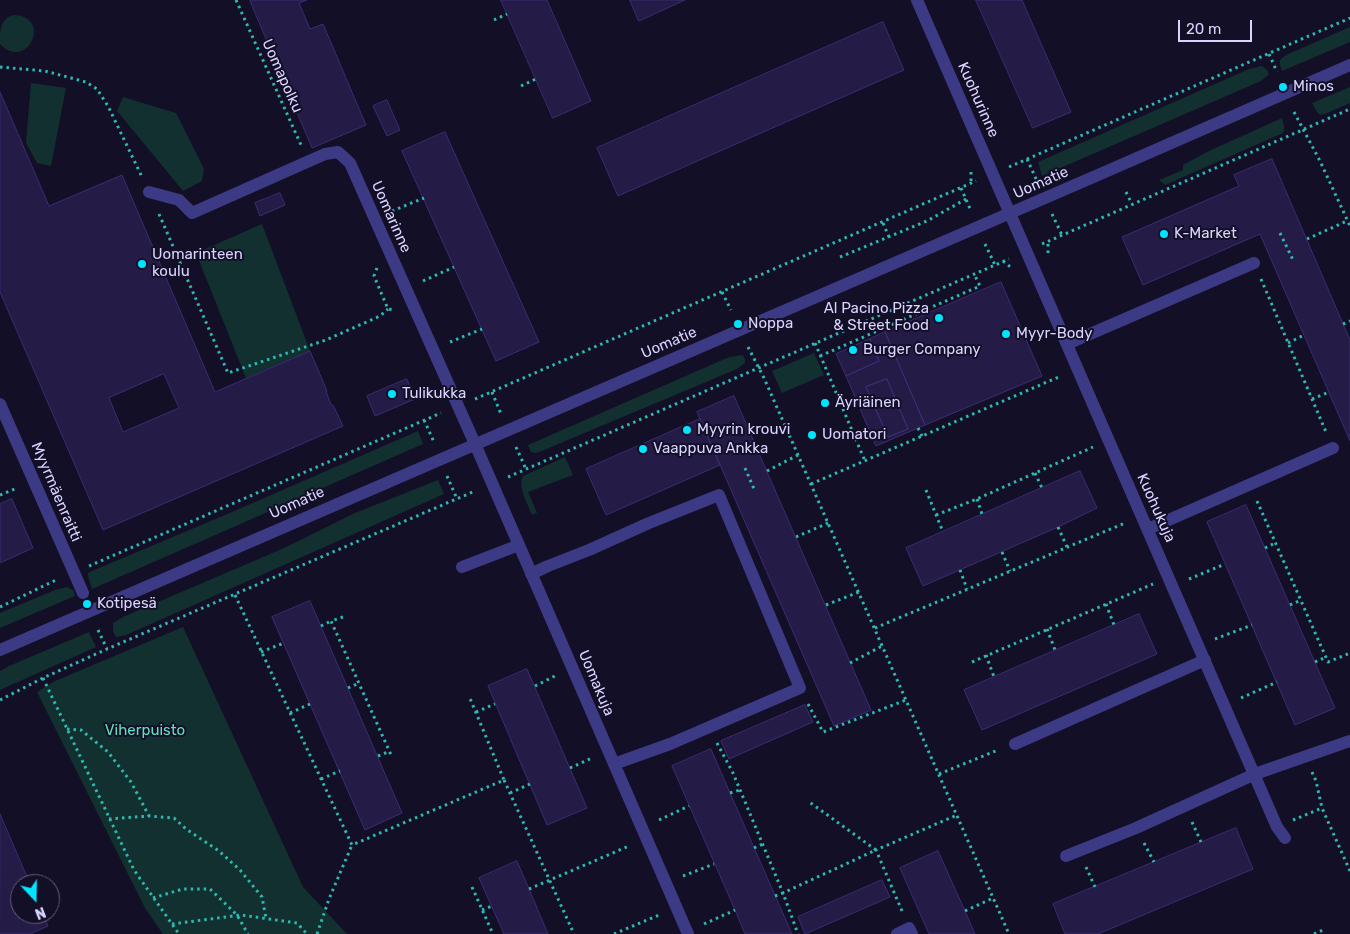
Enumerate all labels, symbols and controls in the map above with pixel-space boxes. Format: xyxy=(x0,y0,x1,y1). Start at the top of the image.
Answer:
scale bar xyxy=(1180,10,1254,42)
text: 20 m xyxy=(1186,20,1221,38)
street label: Uomapolku xyxy=(258,36,306,116)
street label: Kuohurinne xyxy=(953,60,1003,140)
place label: Minos xyxy=(1293,78,1334,96)
marker: Minos xyxy=(1277,81,1289,93)
street label: Uomatie xyxy=(1011,163,1071,203)
street label: Uomarinne xyxy=(367,178,415,256)
place label: K-Market xyxy=(1174,225,1237,243)
marker: K-Market xyxy=(1158,228,1170,240)
place label: Uomarinteen koulu xyxy=(152,246,243,281)
marker: Uomarinteen koulu xyxy=(136,258,148,270)
place label: Al Pacino Pizza & Street Food xyxy=(824,300,929,335)
marker: Al Pacino Pizza & Street Food xyxy=(933,312,945,324)
place label: Noppa xyxy=(748,315,793,333)
marker: Noppa xyxy=(732,318,744,330)
street label: Uomatie xyxy=(639,323,699,363)
place label: Myyr-Body xyxy=(1016,325,1093,343)
marker: Myyr-Body xyxy=(1000,328,1012,340)
place label: Burger Company xyxy=(863,341,981,359)
marker: Burger Company xyxy=(847,344,859,356)
place label: Tulikukka xyxy=(402,385,466,403)
marker: Tulikukka xyxy=(386,388,398,400)
place label: Äyriäinen xyxy=(835,394,901,412)
marker: Äyriäinen xyxy=(819,397,831,409)
place label: Myyrin krouvi xyxy=(697,421,790,439)
marker: Myyrin krouvi xyxy=(681,424,693,436)
place label: Uomatori xyxy=(822,426,886,444)
marker: Uomatori xyxy=(806,429,818,441)
street label: Myyrmäenraitti xyxy=(27,440,85,544)
place label: Vaappuva Ankka xyxy=(653,440,768,458)
marker: Vaappuva Ankka xyxy=(637,443,649,455)
street label: Kuohukuja xyxy=(1133,471,1179,545)
street label: Uomatie xyxy=(267,483,327,523)
place label: Kotipesä xyxy=(97,595,157,613)
marker: Kotipesä xyxy=(81,598,93,610)
street label: Uomakuja xyxy=(574,647,618,719)
park label: Viherpuisto xyxy=(105,722,185,740)
north arrow xyxy=(10,874,60,924)
text: N xyxy=(32,903,48,922)

